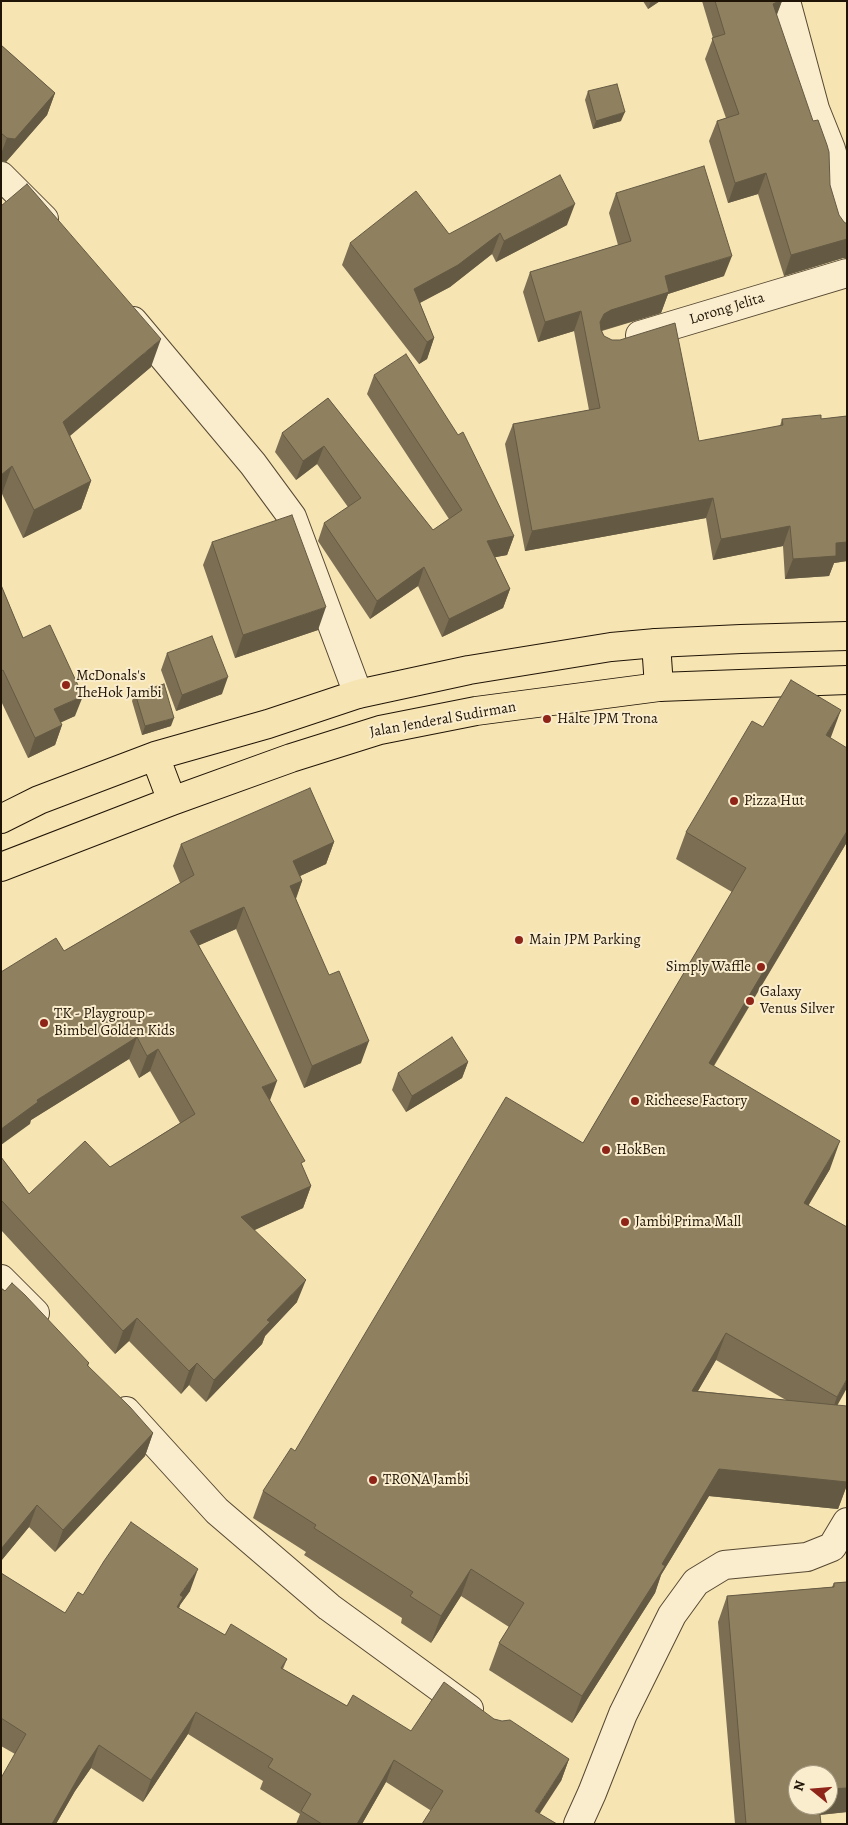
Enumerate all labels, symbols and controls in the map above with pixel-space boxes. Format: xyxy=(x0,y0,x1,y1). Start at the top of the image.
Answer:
street label: Lorong Jelita xyxy=(687,289,767,329)
place label: McDonals's TheHok Jambi xyxy=(76,667,162,702)
marker: McDonals's TheHok Jambi xyxy=(60,679,72,691)
street label: Jalan Jenderal Sudirman xyxy=(368,698,518,742)
place label: Halte JPM Trona xyxy=(557,710,658,728)
marker: Halte JPM Trona xyxy=(541,713,553,725)
place label: Pizza Hut xyxy=(744,792,804,810)
marker: Pizza Hut xyxy=(728,795,740,807)
place label: Main JPM Parking xyxy=(529,931,641,949)
marker: Main JPM Parking xyxy=(513,934,525,946)
place label: Simply Waffle xyxy=(666,958,751,976)
marker: Simply Waffle xyxy=(755,961,767,973)
place label: Galaxy Venus Silver xyxy=(760,983,835,1018)
marker: Galaxy Venus Silver xyxy=(744,995,756,1007)
place label: TK - Playgroup - Bimbel Golden Kids xyxy=(54,1005,175,1040)
marker: TK - Playgroup - Bimbel Golden Kids xyxy=(38,1017,50,1029)
place label: Richeese Factory xyxy=(645,1092,747,1110)
marker: Richeese Factory xyxy=(629,1095,641,1107)
place label: HokBen xyxy=(616,1141,666,1159)
marker: HokBen xyxy=(600,1144,612,1156)
place label: Jambi Prima Mall xyxy=(635,1213,741,1231)
marker: Jambi Prima Mall xyxy=(619,1216,631,1228)
place label: TRONA Jambi xyxy=(383,1471,469,1489)
marker: TRONA Jambi xyxy=(367,1474,379,1486)
north arrow xyxy=(788,1765,838,1815)
text: N xyxy=(789,1778,810,1793)

